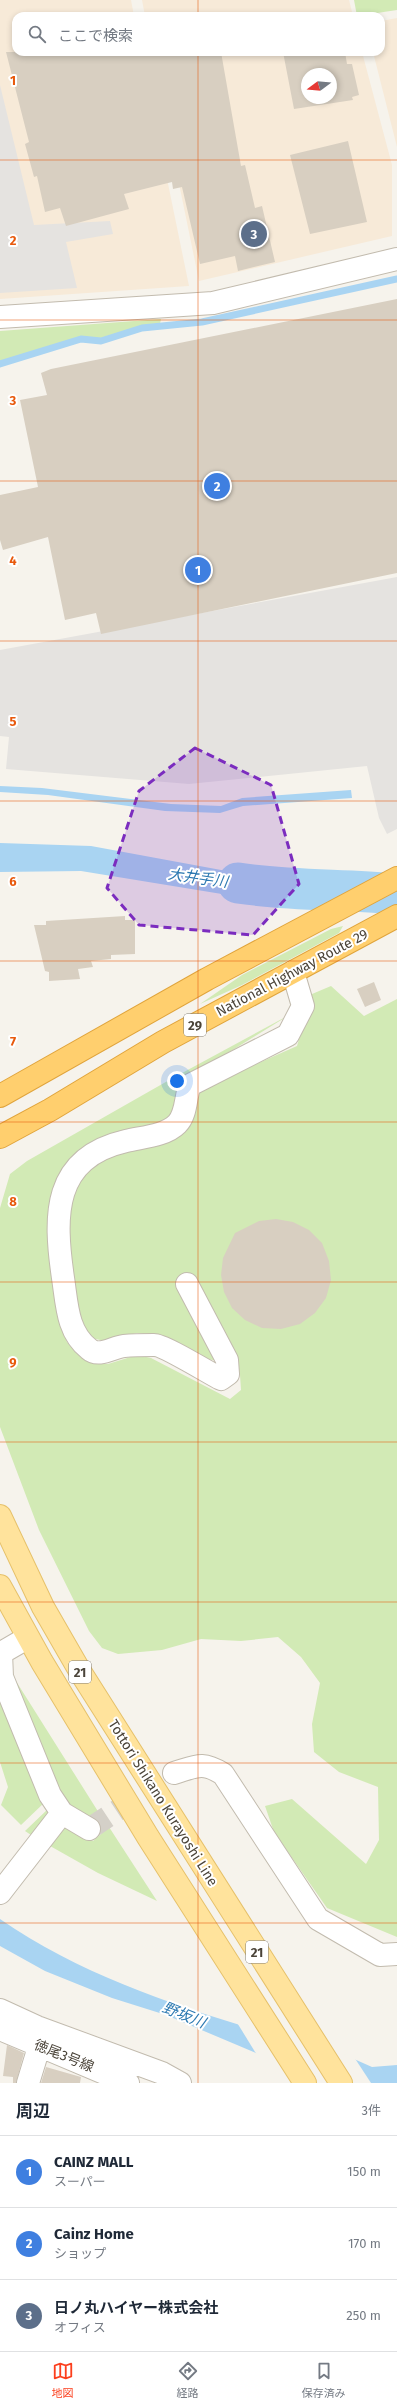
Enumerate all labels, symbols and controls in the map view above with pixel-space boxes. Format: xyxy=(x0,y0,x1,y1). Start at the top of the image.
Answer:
search box xyxy=(12,12,385,56)
icon: search xyxy=(26,23,48,45)
text: ここで検索 xyxy=(58,27,133,45)
north arrow xyxy=(301,68,337,104)
text: 1 xyxy=(10,73,16,88)
pin: 3 xyxy=(241,219,267,249)
text: 2 xyxy=(10,233,17,248)
text: 3 xyxy=(9,393,17,408)
pin: 2 xyxy=(204,471,230,501)
text: 4 xyxy=(9,553,17,568)
pin: 1 xyxy=(185,555,211,585)
text: 5 xyxy=(10,714,17,729)
water label: 大井手川 xyxy=(167,865,231,891)
text: 6 xyxy=(9,874,17,889)
street label: National Highway Route 29 xyxy=(213,926,371,1020)
road number: 29 xyxy=(184,1014,206,1036)
text: 7 xyxy=(10,1034,16,1049)
your location xyxy=(167,1071,187,1091)
text: 8 xyxy=(9,1194,17,1209)
text: 9 xyxy=(9,1355,17,1370)
road number: 21 xyxy=(69,1661,91,1683)
street label: Tottori Shikano Kurayoshi Line xyxy=(105,1717,221,1889)
road number: 21 xyxy=(246,1941,268,1963)
water label: 野坂川 xyxy=(160,1998,210,2033)
street label: 徳尾3号線 xyxy=(32,2036,96,2076)
text: 周辺 xyxy=(16,2101,50,2122)
text: 3件 xyxy=(362,2103,381,2118)
text: CAINZ MALL xyxy=(54,2153,134,2171)
text: 1 xyxy=(26,2164,32,2179)
text: 150 m xyxy=(347,2164,381,2179)
text: スーパー xyxy=(54,2174,106,2189)
text: Cainz Home xyxy=(54,2225,134,2243)
text: 2 xyxy=(26,2236,32,2251)
text: 170 m xyxy=(348,2236,381,2251)
text: ショップ xyxy=(54,2246,106,2261)
text: 日ノ丸ハイヤー株式会社 xyxy=(54,2299,218,2317)
text: 3 xyxy=(26,2308,32,2323)
text: 250 m xyxy=(346,2308,381,2323)
text: オフィス xyxy=(54,2320,106,2335)
tab: 地図 xyxy=(52,2360,74,2400)
tab: 経路 xyxy=(177,2360,199,2400)
tab: 保存済み xyxy=(302,2360,346,2400)

